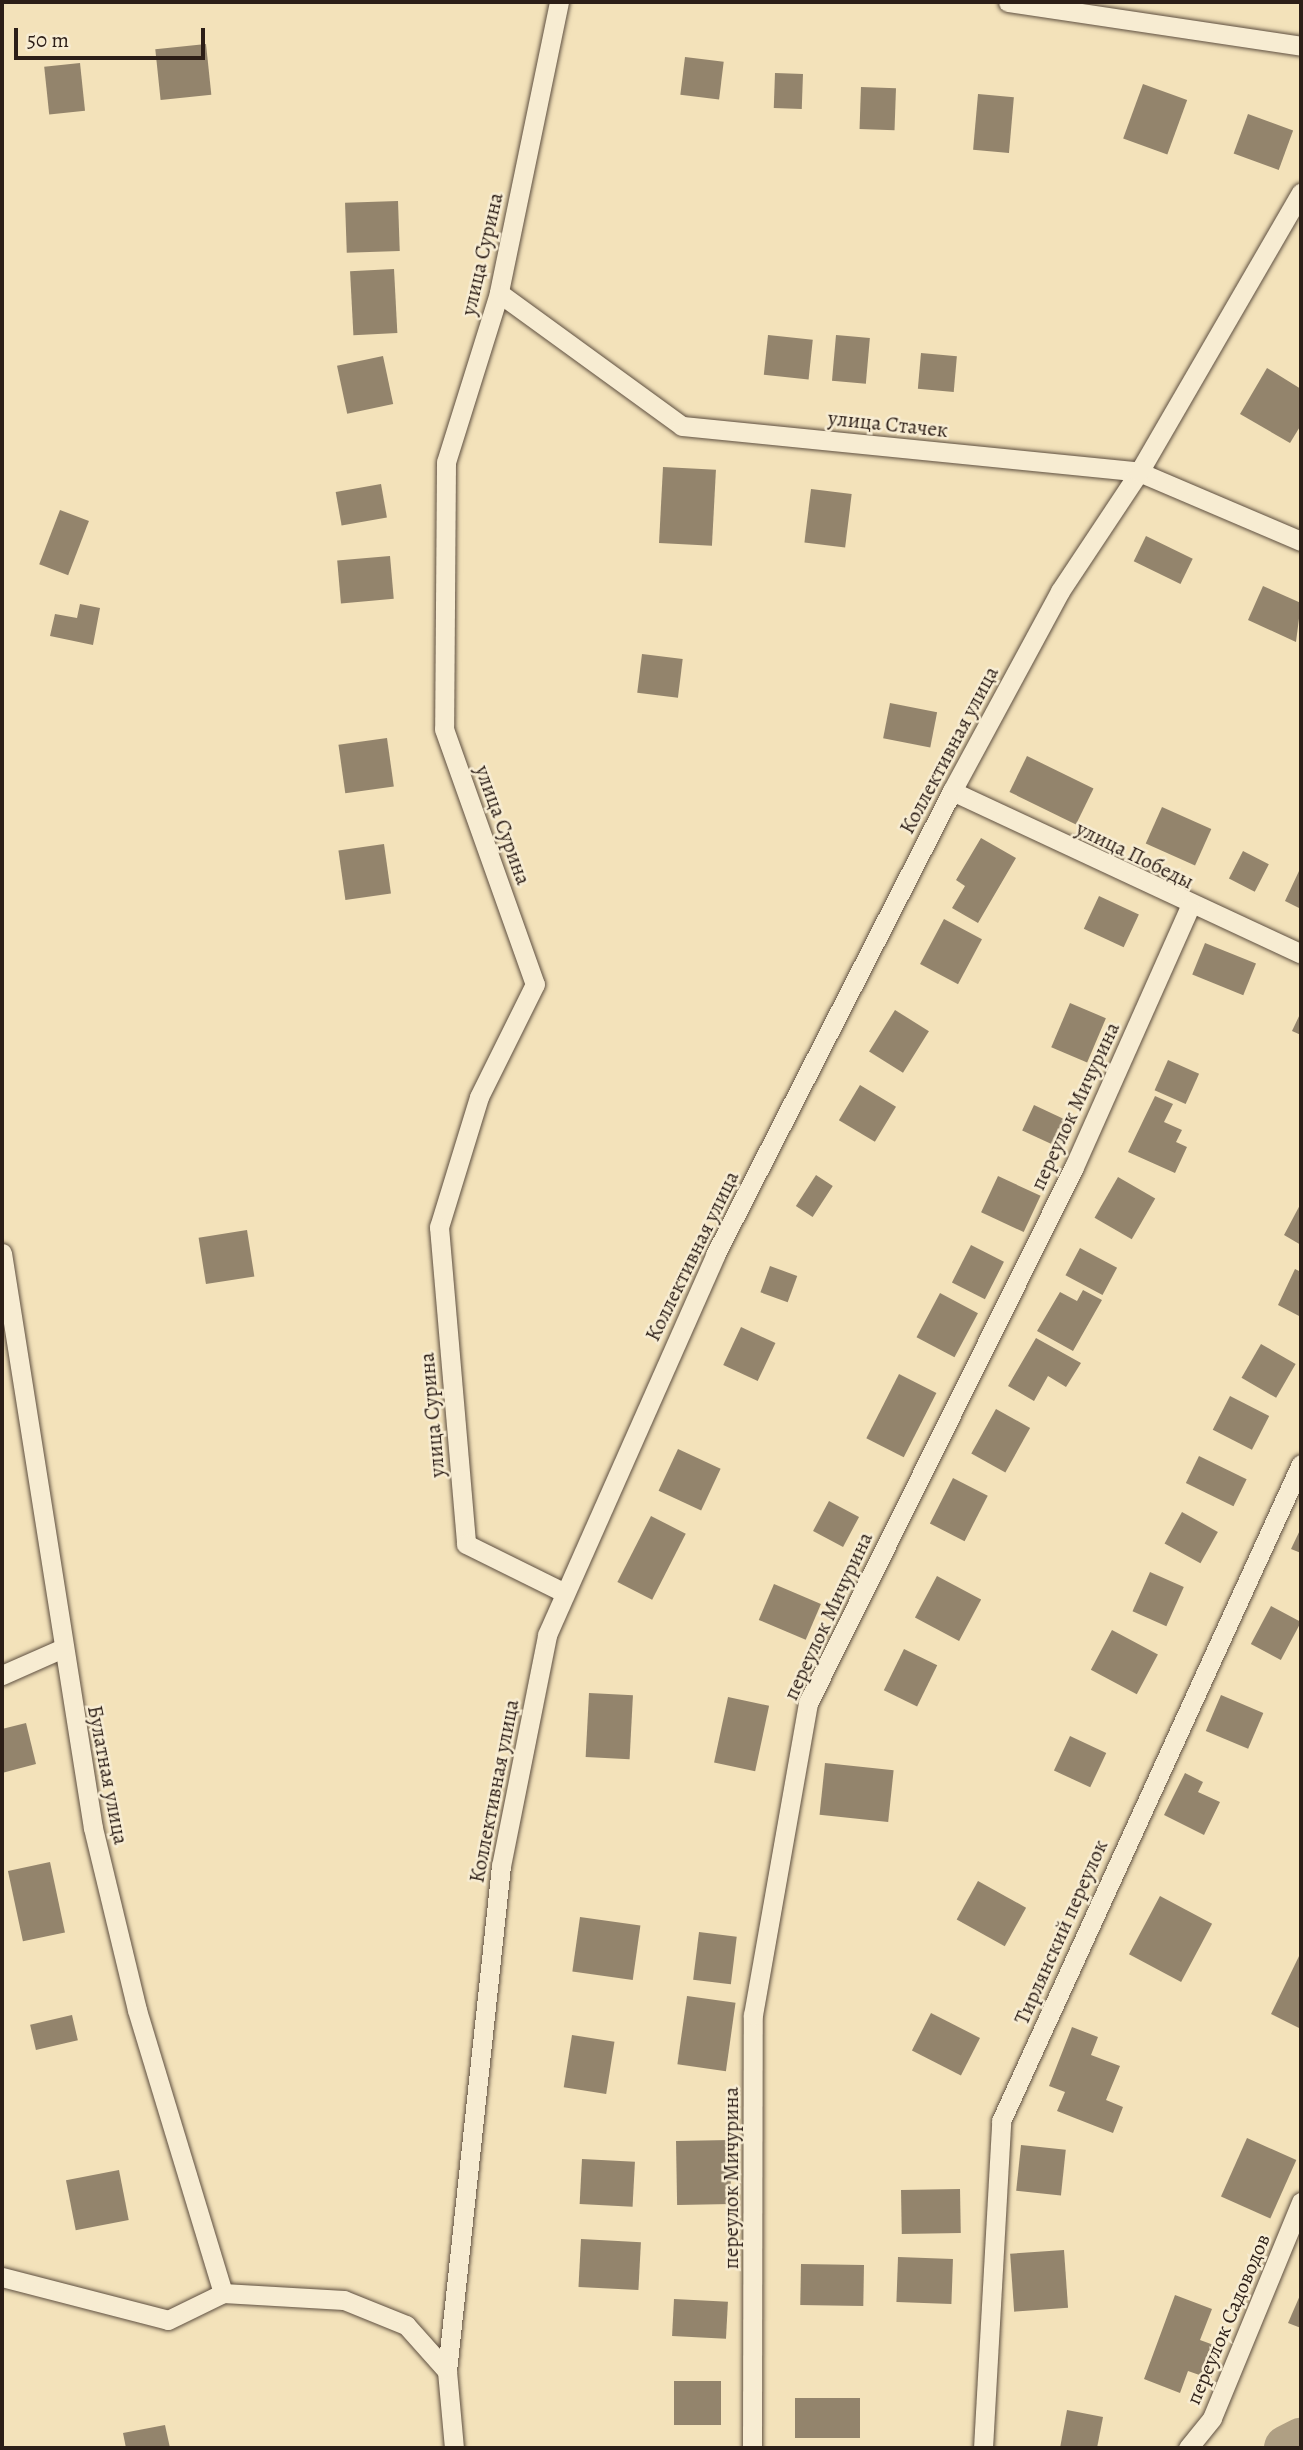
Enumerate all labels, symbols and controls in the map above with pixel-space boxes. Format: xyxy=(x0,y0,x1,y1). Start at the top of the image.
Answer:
scale bar xyxy=(18,14,208,58)
text: 50 m xyxy=(27,26,69,54)
street label: улица Сурина xyxy=(456,190,508,318)
street label: улица Стачек xyxy=(827,405,949,443)
street label: Коллективная улица xyxy=(894,662,1004,838)
street label: улица Сурина xyxy=(470,762,536,888)
street label: улица Победы xyxy=(1072,816,1198,894)
street label: переулок Мичурина xyxy=(1025,1018,1125,1194)
street label: Коллективная улица xyxy=(640,1167,744,1345)
street label: улица Сурина xyxy=(414,1351,450,1479)
street label: переулок Мичурина xyxy=(778,1528,878,1704)
street label: Коллективная улица xyxy=(464,1697,524,1885)
street label: Булатная улица xyxy=(82,1703,134,1847)
street label: Тирлянский переулок xyxy=(1009,1836,1113,2028)
street label: переулок Мичурина xyxy=(718,2087,744,2269)
street label: переулок Садоводов xyxy=(1181,2230,1275,2408)

